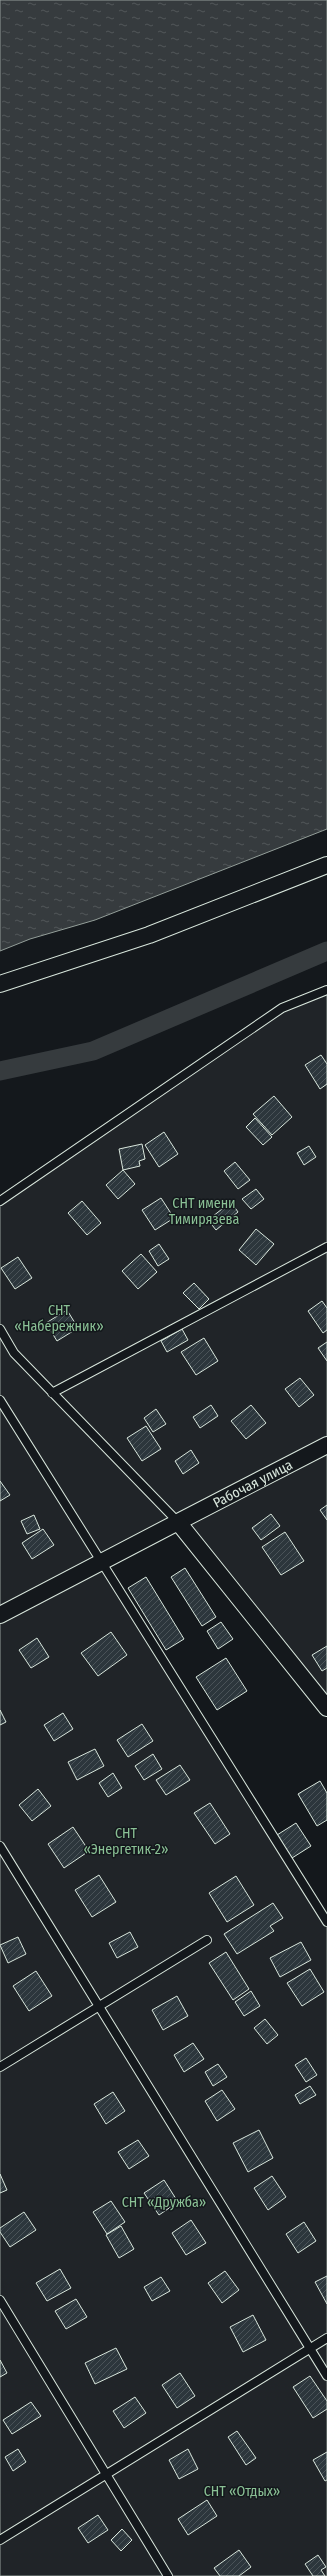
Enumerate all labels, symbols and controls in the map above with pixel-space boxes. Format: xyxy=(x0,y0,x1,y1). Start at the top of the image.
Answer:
park label: СНТ имени Тимирязева xyxy=(169,1195,239,1228)
park label: СНТ «Набережник» xyxy=(14,1302,104,1335)
street label: Рабочая улица xyxy=(210,1456,295,1511)
park label: СНТ «Энергетик-2» xyxy=(84,1825,168,1858)
park label: СНТ «Дружба» xyxy=(122,2194,206,2211)
park label: СНТ «Отдых» xyxy=(204,2483,280,2500)

